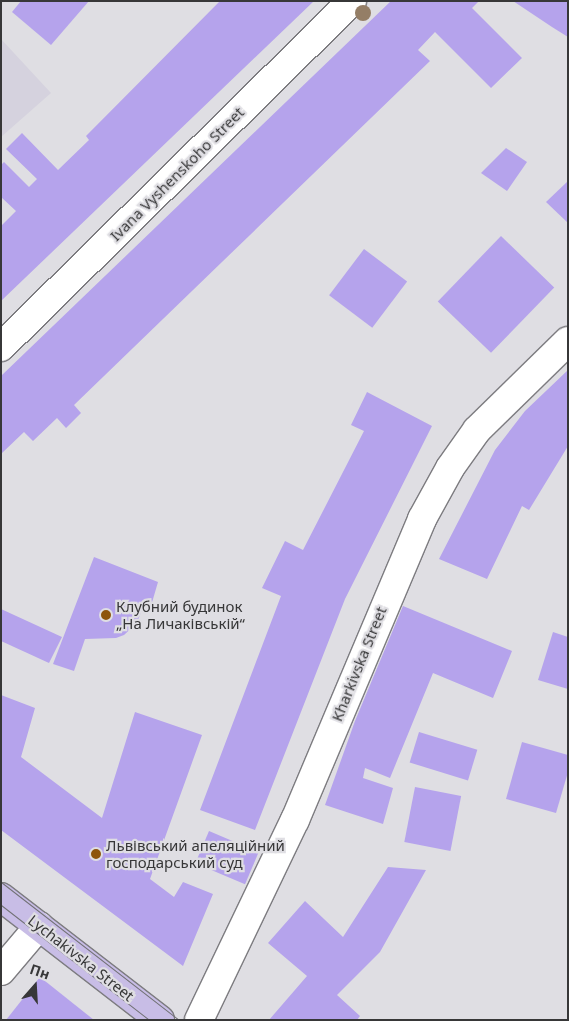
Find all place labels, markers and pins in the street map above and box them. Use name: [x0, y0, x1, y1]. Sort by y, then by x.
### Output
place label: Клубний будинок „На Личаківській“: [116, 597, 245, 632]
marker: Клубний будинок „На Личаківській“: [100, 609, 112, 621]
place label: Львівський апеляційний господарський суд: [106, 836, 285, 871]
marker: Львівський апеляційний господарський суд: [90, 848, 102, 860]

